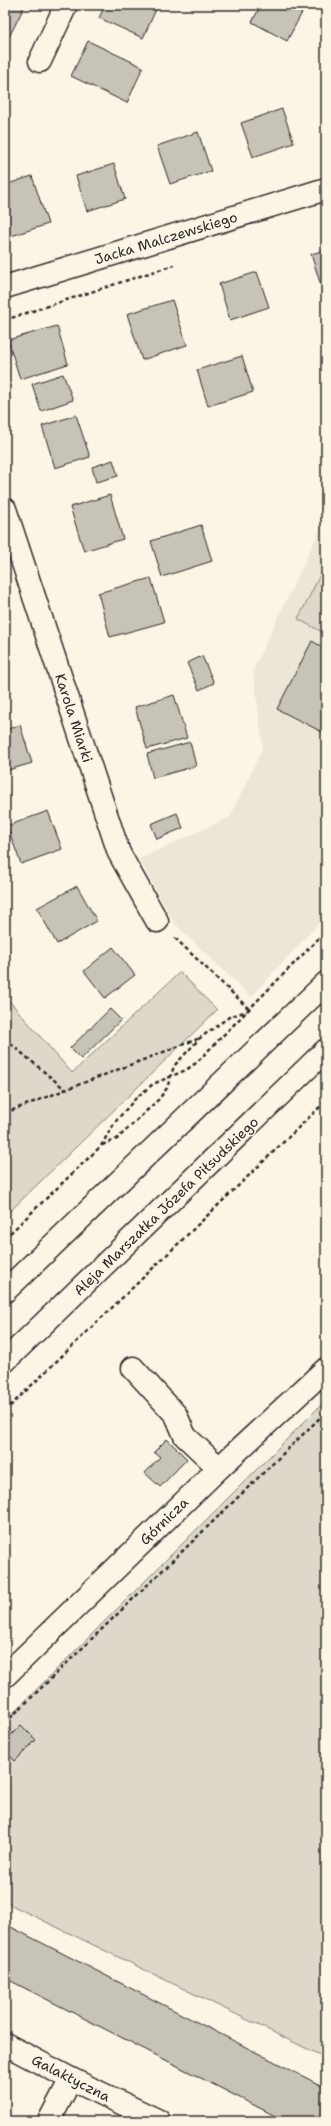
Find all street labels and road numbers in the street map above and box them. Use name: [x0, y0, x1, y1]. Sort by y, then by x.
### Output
street label: Jacka Malczewskiego: [92, 208, 240, 268]
street label: Karola Miarki: [51, 671, 97, 765]
street label: Aleja Marszałka Józefa Piłsudskiego: [70, 1113, 262, 1299]
street label: Górnicza: [136, 1493, 192, 1549]
street label: Galaktyczna: [29, 2051, 114, 2106]

